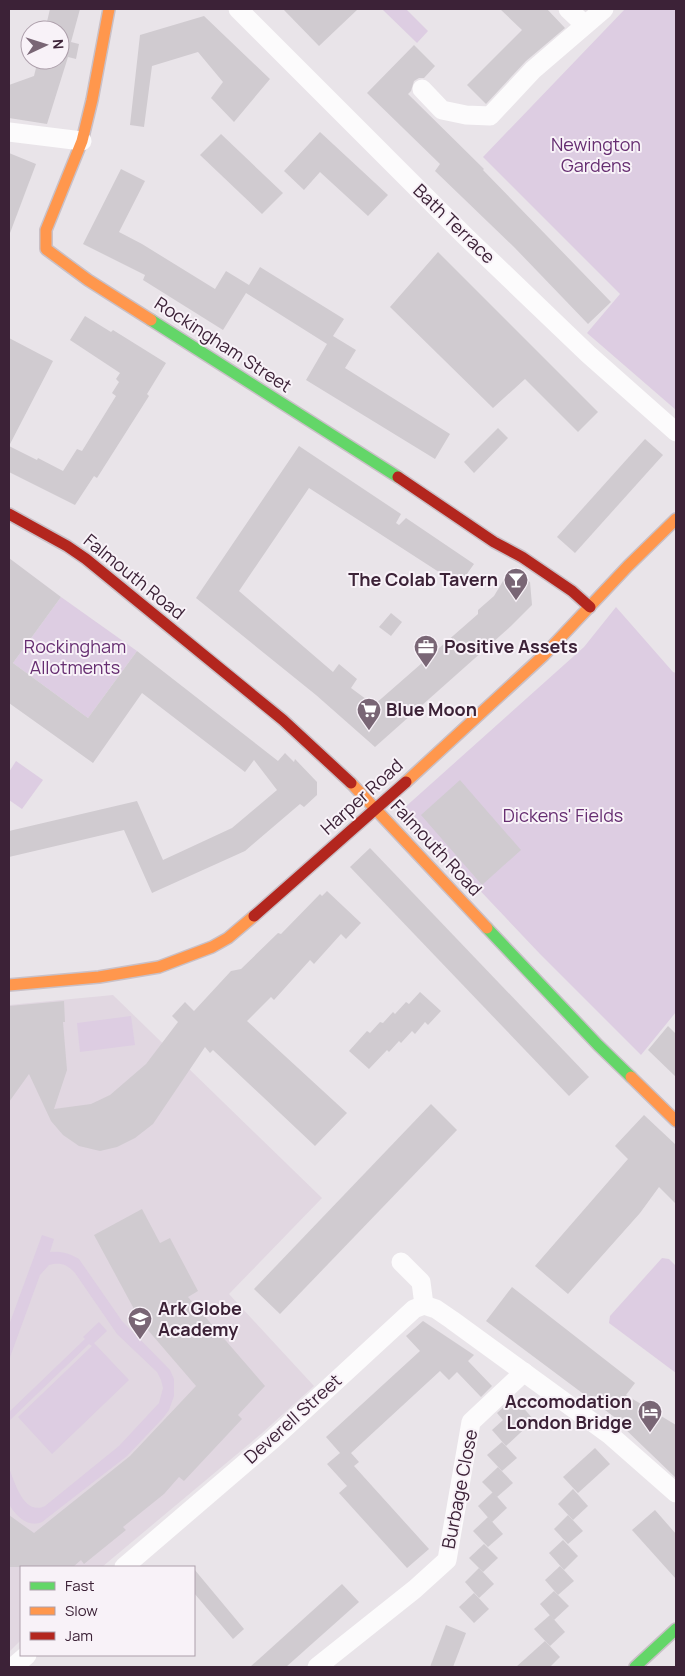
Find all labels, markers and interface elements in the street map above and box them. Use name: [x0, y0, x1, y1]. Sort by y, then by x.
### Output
north arrow: [20, 20, 70, 70]
text: N: [49, 38, 68, 50]
park label: Newington Gardens: [551, 132, 641, 177]
street label: Bath Terrace: [409, 178, 501, 268]
street label: Rockingham Street: [150, 291, 297, 397]
street label: Falmouth Road: [79, 528, 190, 624]
place label: The Colab Tavern: [348, 567, 498, 591]
bar icon: The Colab Tavern: [503, 567, 529, 601]
park label: Rockingham Allotments: [24, 634, 126, 679]
office icon: Positive Assets: [413, 634, 439, 668]
place label: Positive Assets: [444, 634, 578, 658]
supermarket icon: Blue Moon: [356, 697, 382, 731]
place label: Blue Moon: [386, 697, 477, 721]
street label: Harper Road: [315, 753, 408, 840]
street label: Falmouth Road: [386, 794, 488, 901]
park label: Dickens' Fields: [503, 803, 623, 827]
place label: Ark Globe Academy: [158, 1296, 242, 1341]
school or university icon: Ark Globe Academy: [127, 1306, 153, 1340]
street label: Deverell Street: [238, 1368, 346, 1468]
place label: Accomodation London Bridge: [505, 1389, 632, 1434]
hotel icon: Accomodation London Bridge: [637, 1399, 663, 1433]
street label: Burbage Close: [436, 1427, 482, 1551]
legend: [20, 1566, 195, 1656]
text: Fast: [65, 1575, 94, 1596]
text: Slow: [65, 1600, 98, 1621]
text: Jam: [65, 1625, 93, 1646]

